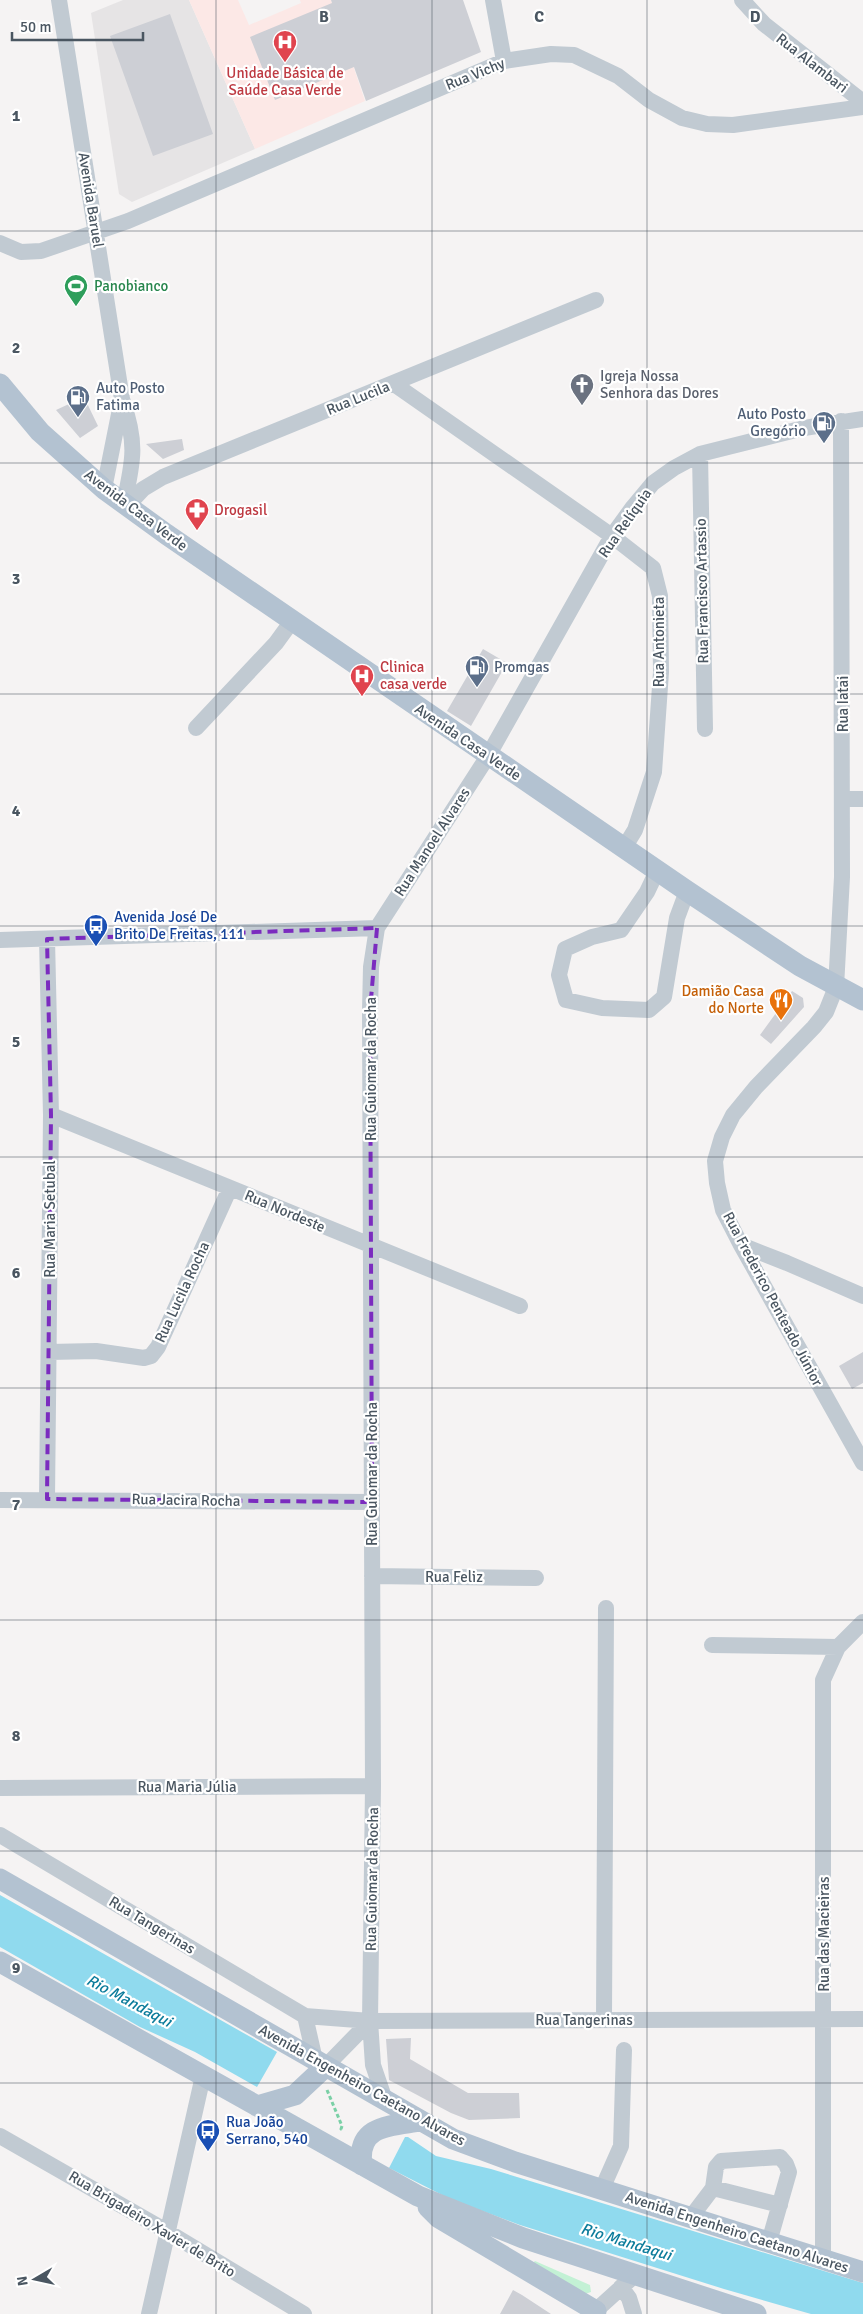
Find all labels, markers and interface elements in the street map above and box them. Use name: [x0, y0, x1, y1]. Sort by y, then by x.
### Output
text: B: [319, 7, 329, 27]
text: C: [534, 7, 544, 27]
text: D: [750, 7, 761, 27]
scale bar: [12, 10, 144, 42]
text: 50 m: [20, 18, 51, 36]
hospital icon: Unidade Básica de Saúde Casa Verde: [272, 29, 298, 63]
street label: Rua Alambari: [773, 29, 851, 97]
street label: Rua Vichy: [443, 54, 507, 94]
place label: Unidade Básica de Saúde Casa Verde: [226, 64, 344, 99]
text: 1: [12, 106, 21, 126]
street label: Avenida Baruel: [75, 151, 107, 249]
sports icon: Panobianco: [63, 273, 89, 307]
place label: Panobianco: [94, 277, 169, 295]
text: 2: [12, 338, 20, 358]
place label: Igreja Nossa Senhora das Dores: [600, 367, 719, 402]
church icon: Igreja Nossa Senhora das Dores: [569, 372, 595, 406]
street label: Rua Lucila: [324, 377, 392, 419]
place label: Auto Posto Fatima: [96, 379, 165, 414]
fuel station icon: Auto Posto Fatima: [65, 384, 91, 418]
place label: Auto Posto Gregório: [737, 405, 806, 440]
fuel station icon: Auto Posto Gregório: [811, 410, 837, 444]
street label: Avenida Casa Verde: [81, 465, 191, 555]
street label: Rua Relíquia: [595, 485, 655, 561]
pharmacy icon: Drogasil: [184, 497, 210, 531]
place label: Drogasil: [214, 501, 267, 519]
street label: Rua Francisco Artassio: [692, 518, 712, 664]
text: 3: [12, 569, 20, 589]
street label: Rua Antonieta: [650, 597, 668, 687]
fuel station icon: Promgas: [464, 654, 490, 688]
place label: Clinica casa verde: [380, 658, 447, 693]
place label: Promgas: [494, 658, 550, 676]
hospital icon: Clinica casa verde: [349, 663, 375, 697]
street label: Rua Iatai: [834, 676, 852, 732]
street label: Avenida Casa Verde: [411, 700, 525, 784]
street label: Rua Manoel Alvares: [390, 784, 474, 900]
text: 4: [12, 801, 21, 821]
place label: Avenida José De Brito De Freitas, 111: [114, 908, 245, 943]
bus stop icon: Avenida José De Brito De Freitas, 111: [83, 913, 109, 947]
place label: Damião Casa do Norte: [681, 982, 764, 1017]
restaurant icon: Damião Casa do Norte: [768, 987, 794, 1021]
street label: Rua Guiomar da Rocha: [362, 997, 380, 1141]
text: 5: [12, 1032, 20, 1052]
street label: Rua Maria Setubal: [41, 1160, 59, 1278]
street label: Rua Nordeste: [242, 1186, 328, 1236]
street label: Rua Frederico Penteado Júnior: [719, 1209, 827, 1390]
street label: Rua Lucila Rocha: [151, 1239, 213, 1345]
text: 6: [12, 1263, 21, 1283]
street label: Rua Guiomar da Rocha: [363, 1402, 381, 1546]
street label: Rua Jacira Rocha: [131, 1490, 241, 1510]
text: 7: [12, 1495, 21, 1515]
street label: Rua Feliz: [425, 1568, 483, 1586]
text: 8: [12, 1726, 21, 1746]
street label: Rua Maria Júlia: [137, 1778, 237, 1796]
street label: Rua Guiomar da Rocha: [362, 1807, 382, 1951]
street label: Rua das Macieiras: [815, 1876, 833, 1992]
street label: Rua Tangerinas: [106, 1892, 199, 1958]
text: 9: [12, 1958, 21, 1978]
water label: Rio Mandaqui: [83, 1970, 176, 2033]
street label: Rua Tangerinas: [535, 2011, 633, 2029]
street label: Avenida Engenheiro Caetano Alvares: [255, 2020, 469, 2150]
place label: Rua João Serrano, 540: [226, 2113, 308, 2148]
bus stop icon: Rua João Serrano, 540: [195, 2118, 221, 2152]
street label: Rua Brigadeiro Xavier de Brito: [65, 2167, 239, 2281]
street label: Avenida Engenheiro Caetano Alvares: [623, 2187, 851, 2277]
water label: Rio Mandaqui: [578, 2219, 675, 2266]
north arrow: [10, 2254, 60, 2304]
text: N: [13, 2275, 32, 2287]

